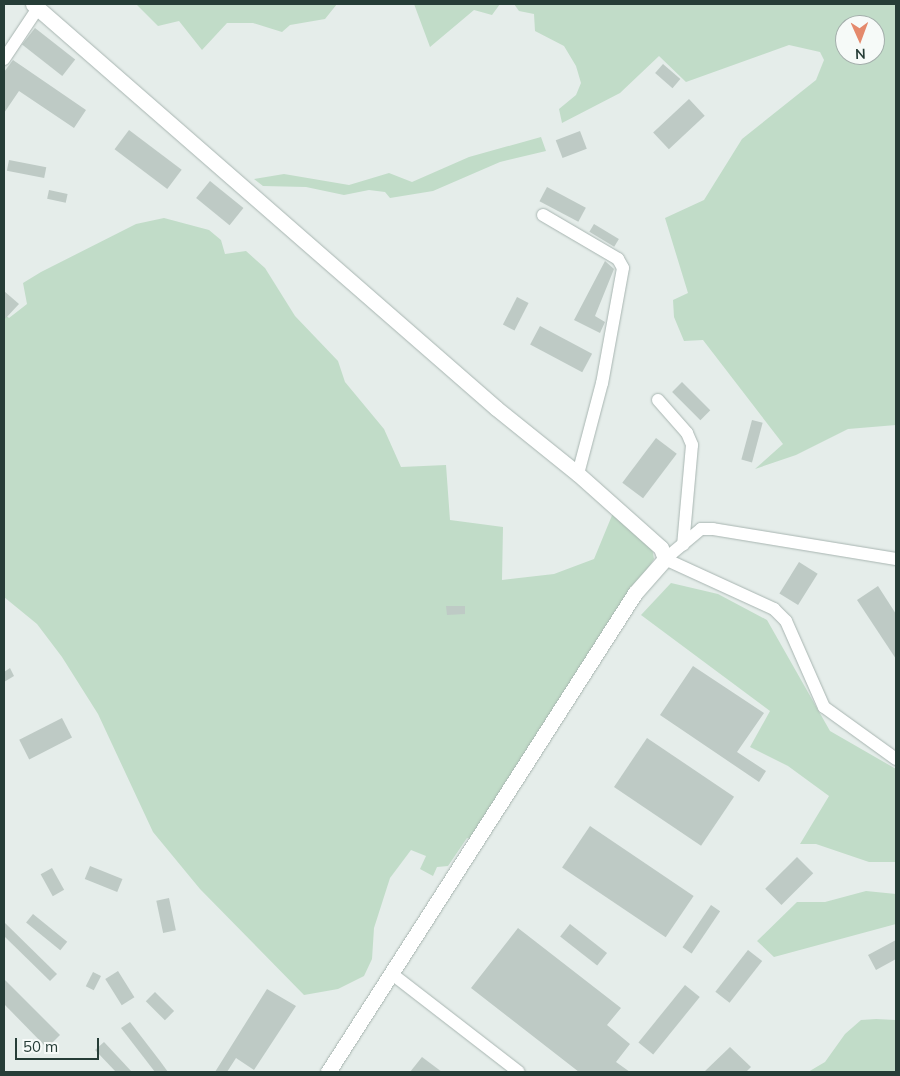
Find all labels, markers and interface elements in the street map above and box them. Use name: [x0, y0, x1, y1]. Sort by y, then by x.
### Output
north arrow: [835, 15, 885, 65]
text: N: [855, 45, 866, 63]
scale bar: [18, 1028, 101, 1060]
text: 50 m: [23, 1037, 58, 1056]

